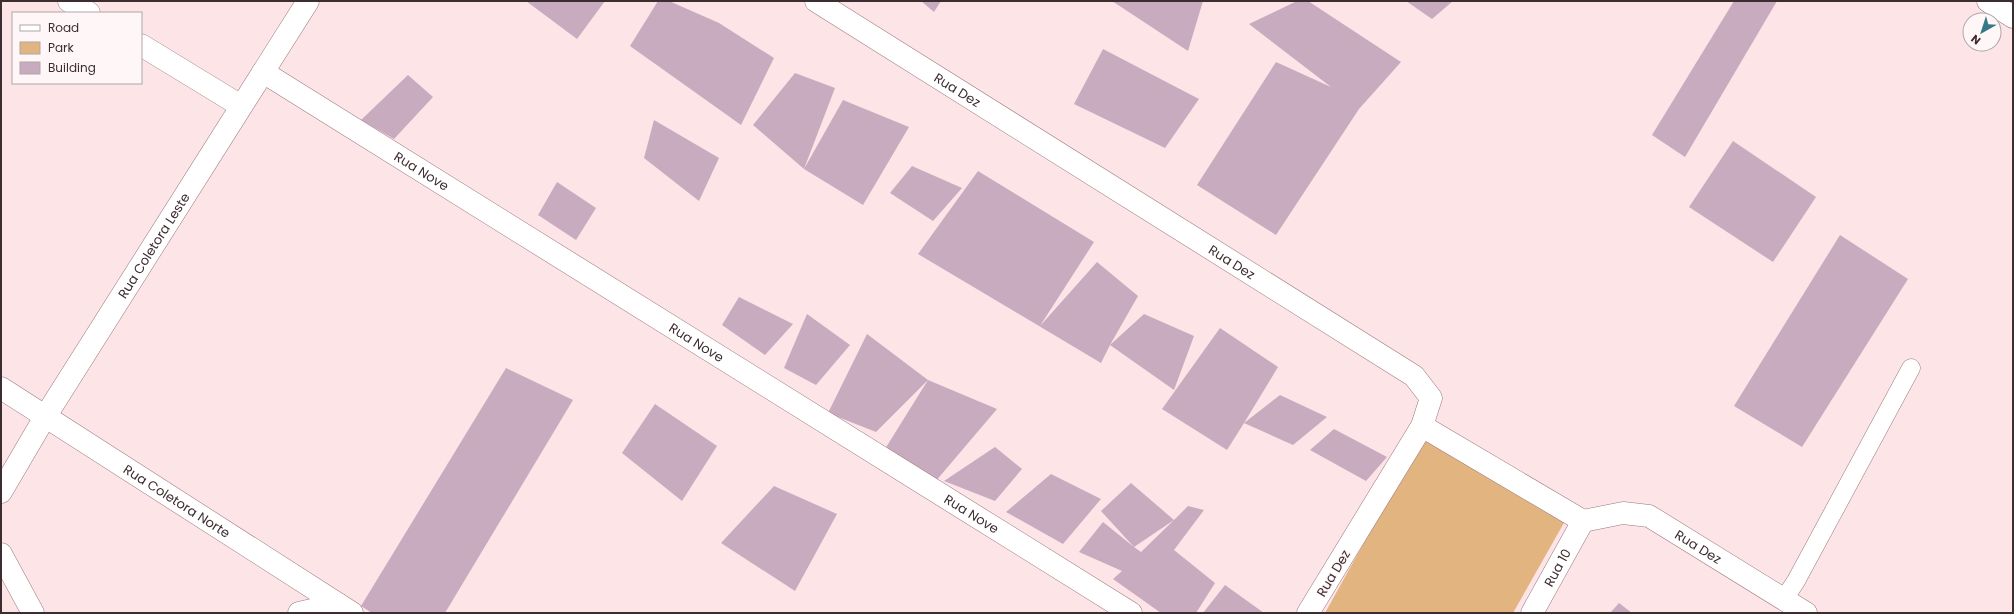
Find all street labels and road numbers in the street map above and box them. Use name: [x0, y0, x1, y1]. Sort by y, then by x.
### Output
street label: Rua Dez: [930, 68, 984, 112]
street label: Rua Nove: [390, 147, 452, 196]
street label: Rua Coletora Leste: [113, 189, 194, 302]
street label: Rua Dez: [1205, 240, 1259, 284]
street label: Rua Nove: [665, 318, 727, 367]
street label: Rua Coletora Norte: [120, 460, 234, 543]
street label: Rua Nove: [940, 490, 1002, 538]
street label: Rua Dez: [1671, 525, 1725, 569]
street label: Rua 10: [1539, 545, 1576, 590]
street label: Rua Dez: [1312, 546, 1355, 600]

